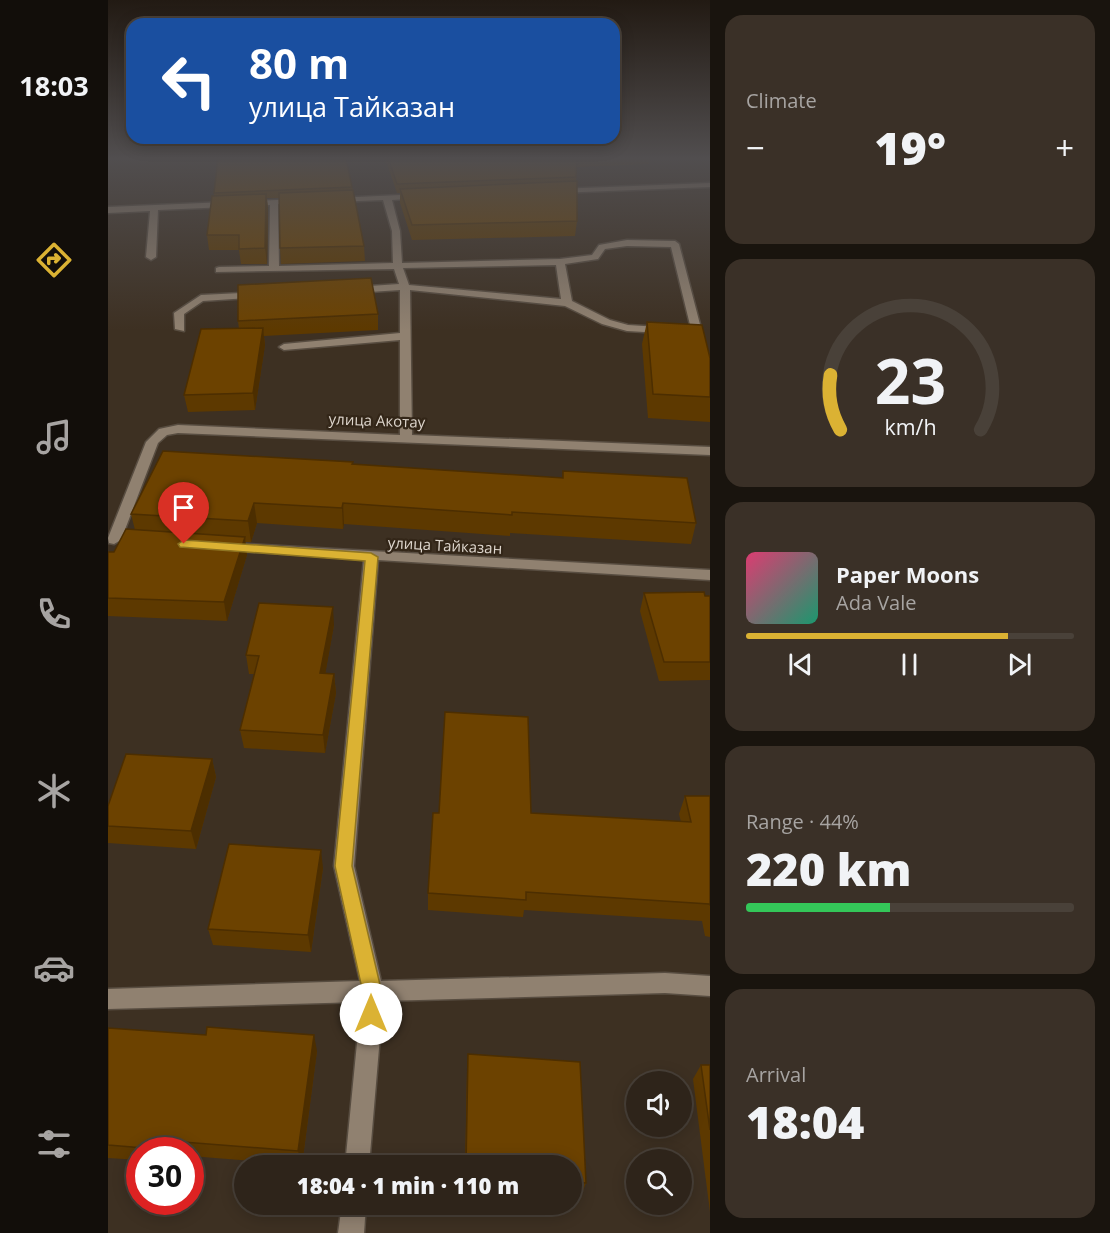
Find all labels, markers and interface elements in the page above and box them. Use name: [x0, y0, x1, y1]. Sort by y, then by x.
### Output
text: 80 m: [249, 34, 349, 91]
icon: left: [150, 42, 228, 120]
text: 18:03: [19, 67, 89, 104]
text: Climate: [746, 87, 817, 114]
text: улица Тайказан: [249, 88, 455, 125]
text: 19°: [874, 117, 946, 178]
text: −: [746, 125, 765, 170]
text: +: [1055, 125, 1074, 170]
icon: directions: [33, 239, 75, 281]
text: 23: [874, 337, 946, 422]
street label: улица Акотау: [328, 408, 426, 432]
text: km/h: [884, 412, 936, 441]
icon: music: [33, 416, 75, 458]
pin: [158, 482, 209, 544]
icon: arrive: [167, 491, 200, 524]
street label: улица Тайказан: [387, 532, 503, 558]
text: Paper Moons: [836, 559, 979, 589]
text: Ada Vale: [836, 589, 917, 616]
icon: phone: [33, 593, 75, 635]
icon: previous: [784, 648, 817, 681]
icon: pause: [893, 648, 926, 681]
icon: next: [1003, 648, 1036, 681]
icon: climate: [33, 770, 75, 812]
text: Range · 44%: [746, 808, 859, 835]
text: 220 km: [746, 838, 911, 899]
icon: car: [33, 947, 75, 989]
position arrow: [339, 982, 403, 1046]
text: Arrival: [746, 1061, 806, 1088]
map controls: [626, 1071, 692, 1215]
button: sound: [626, 1071, 692, 1137]
text: 18:04: [746, 1091, 864, 1152]
icon: filters: [33, 1123, 75, 1165]
speed limit sign: 30: [126, 1137, 204, 1215]
button: search: [626, 1149, 692, 1215]
text: 18:04 · 1 min · 110 m: [297, 1170, 519, 1200]

